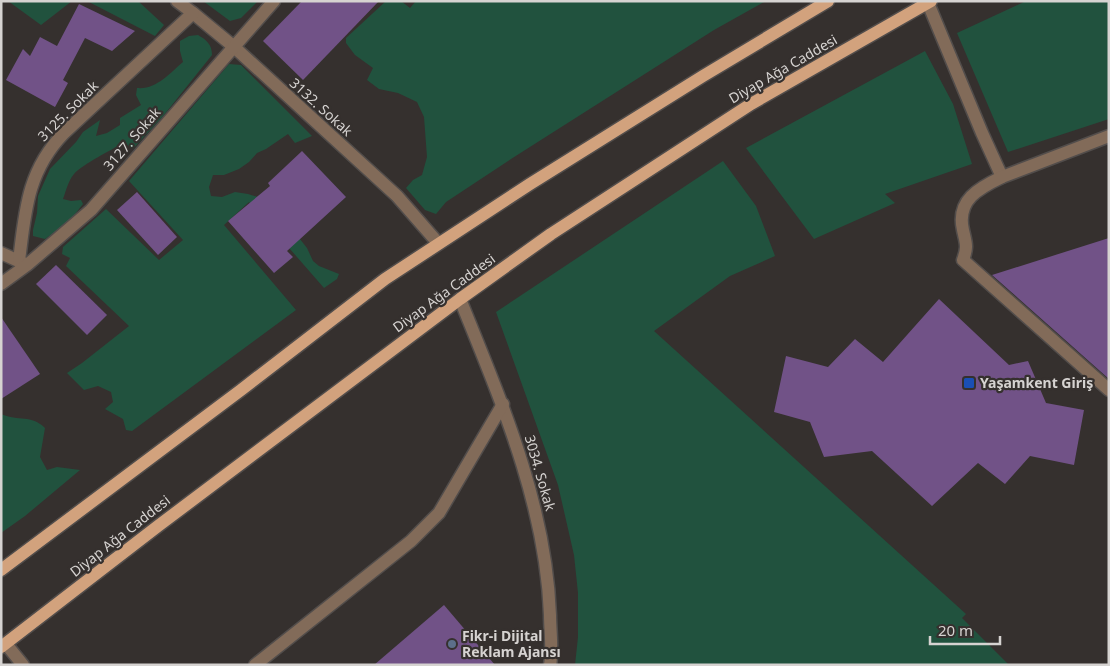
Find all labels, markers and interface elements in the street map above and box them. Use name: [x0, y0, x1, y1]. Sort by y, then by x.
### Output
street label: Diyap Ağa Caddesi: [725, 30, 840, 107]
street label: 3132. Sokak: [286, 73, 357, 140]
street label: 3125. Sokak: [33, 76, 102, 145]
street label: 3127. Sokak: [99, 102, 165, 174]
street label: Diyap Ağa Caddesi: [389, 249, 499, 336]
place label: Yaşamkent Giriş: [980, 373, 1093, 392]
marker: Yaşamkent Giriş: [962, 376, 976, 390]
street label: 3034. Sokak: [521, 433, 561, 514]
street label: Diyap Ağa Caddesi: [66, 490, 174, 581]
scale bar: [930, 614, 1000, 646]
text: 20 m: [938, 620, 973, 640]
place label: Fikr-i Dijital Reklam Ajansı: [462, 626, 561, 661]
marker: Fikr-i Dijital Reklam Ajansı: [446, 638, 458, 650]

